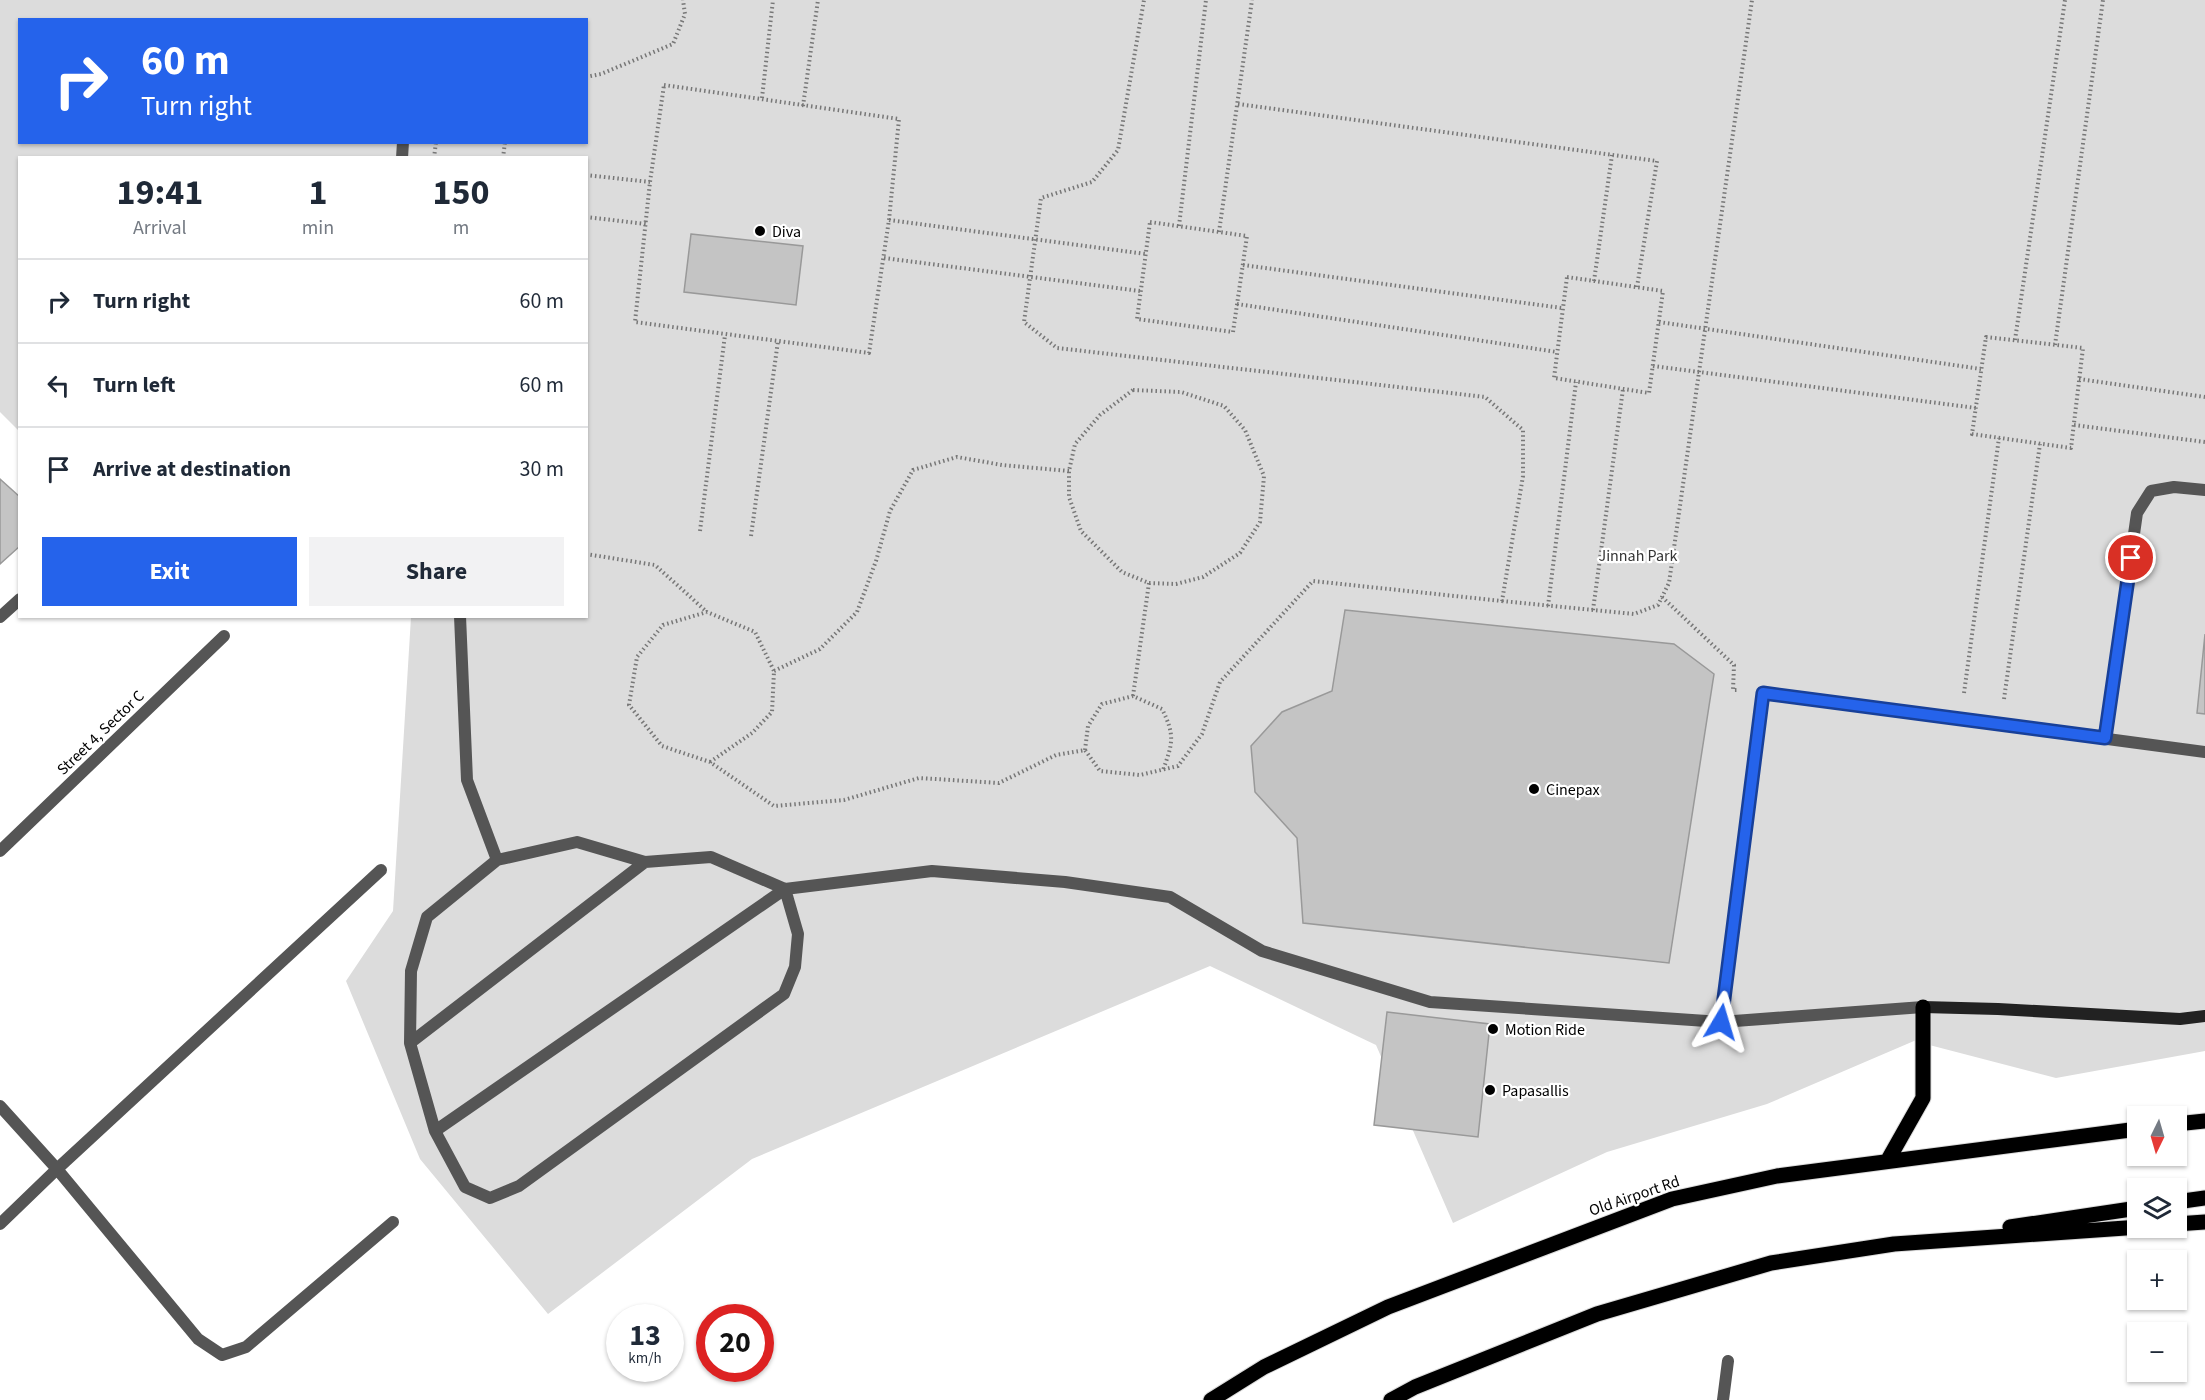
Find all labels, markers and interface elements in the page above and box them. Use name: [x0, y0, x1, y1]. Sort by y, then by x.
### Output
text: 60 m: [141, 31, 230, 91]
icon: right: [42, 42, 120, 120]
text: Turn right: [141, 87, 252, 126]
text: 19:41: [116, 167, 203, 218]
text: 1: [308, 167, 327, 218]
text: 150: [433, 167, 490, 218]
text: Arrival: [133, 214, 187, 242]
text: min: [302, 214, 334, 242]
text: m: [453, 214, 469, 242]
place label: Diva: [772, 221, 801, 243]
marker: Diva: [753, 224, 767, 238]
icon: right: [42, 285, 75, 318]
text: Turn right: [93, 285, 190, 317]
text: 60 m: [519, 285, 564, 317]
icon: left: [42, 369, 75, 402]
text: Turn left: [93, 369, 175, 401]
text: 60 m: [519, 369, 564, 401]
icon: arrive: [42, 453, 75, 486]
text: Arrive at destination: [93, 453, 291, 485]
text: 30 m: [519, 453, 564, 485]
pin: [2105, 532, 2156, 583]
button: Exit: [42, 537, 297, 606]
button: Share: [309, 537, 564, 606]
icon: arrive: [2114, 541, 2147, 574]
park label: Jinnah Park: [1599, 545, 1678, 567]
street label: Street 4, Sector C: [52, 685, 149, 780]
place label: Cinepax: [1546, 779, 1600, 801]
marker: Cinepax: [1527, 782, 1541, 796]
position arrow: [1689, 990, 1753, 1054]
place label: Motion Ride: [1505, 1019, 1585, 1041]
marker: Motion Ride: [1486, 1022, 1500, 1036]
place label: Papasallis: [1502, 1080, 1569, 1102]
marker: Papasallis: [1483, 1083, 1497, 1097]
north arrow: [2127, 1106, 2187, 1166]
map controls: [2127, 1106, 2187, 1382]
street label: Old Airport Rd: [1586, 1170, 1683, 1222]
button: layers: [2127, 1178, 2187, 1238]
button: +: [2127, 1250, 2187, 1310]
speed limit sign: 20: [696, 1304, 774, 1382]
text: 13: [629, 1314, 661, 1357]
button: −: [2127, 1322, 2187, 1382]
text: km/h: [628, 1348, 662, 1369]

